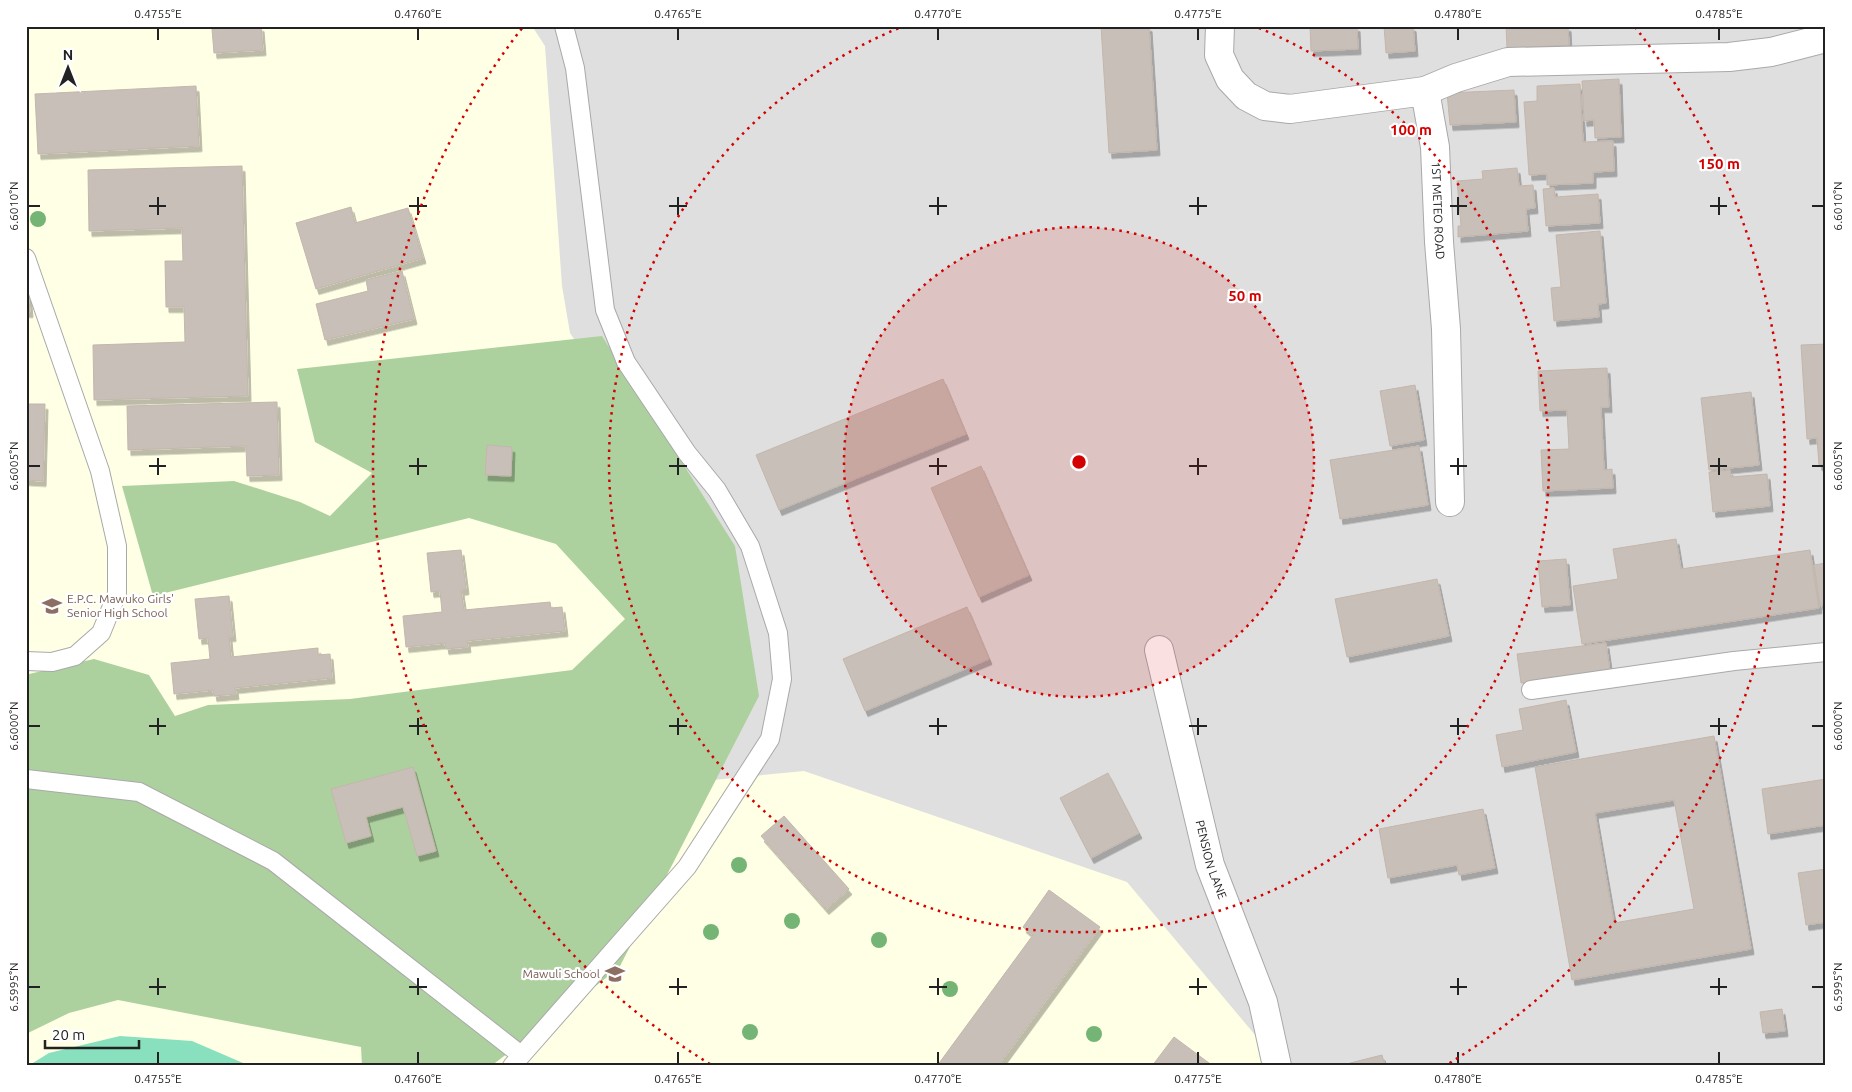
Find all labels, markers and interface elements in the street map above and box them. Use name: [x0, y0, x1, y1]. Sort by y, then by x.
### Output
text: 0.4755°E: [134, 7, 182, 20]
text: 0.4760°E: [394, 7, 442, 20]
text: 0.4765°E: [654, 7, 702, 20]
text: 0.4770°E: [914, 7, 962, 20]
text: 0.4775°E: [1174, 7, 1222, 20]
text: 0.4780°E: [1434, 7, 1482, 20]
text: 0.4785°E: [1695, 7, 1743, 20]
north arrow: [42, 42, 92, 92]
text: N: [63, 47, 73, 63]
text: 100 m: [1390, 121, 1432, 138]
text: 150 m: [1698, 155, 1740, 172]
street label: 1ST METEO ROAD: [1430, 161, 1447, 260]
text: 6.6010°N: [7, 181, 20, 231]
text: 6.6010°N: [1831, 181, 1844, 231]
text: 50 m: [1228, 287, 1262, 304]
text: 6.6005°N: [7, 441, 20, 491]
text: 6.6005°N: [1831, 441, 1844, 491]
centre of rings: [1070, 453, 1088, 471]
place label: E.P.C. Mawuko Girls' Senior High School: [67, 592, 174, 619]
school or university icon: E.P.C. Mawuko Girls' Senior High School: [41, 595, 63, 617]
text: 6.6000°N: [7, 701, 20, 751]
text: 6.6000°N: [1831, 701, 1844, 751]
street label: PENSION LANE: [1194, 819, 1230, 901]
text: 6.5995°N: [7, 962, 20, 1012]
text: 6.5995°N: [1831, 962, 1844, 1012]
school or university icon: Mawuli School: [604, 963, 626, 985]
place label: Mawuli School: [523, 967, 600, 980]
scale bar: [45, 1017, 139, 1049]
text: 20 m: [52, 1026, 85, 1043]
text: 0.4755°E: [134, 1072, 182, 1085]
text: 0.4760°E: [394, 1072, 442, 1085]
text: 0.4765°E: [654, 1072, 702, 1085]
text: 0.4770°E: [914, 1072, 962, 1085]
text: 0.4775°E: [1174, 1072, 1222, 1085]
text: 0.4780°E: [1434, 1072, 1482, 1085]
text: 0.4785°E: [1695, 1072, 1743, 1085]

